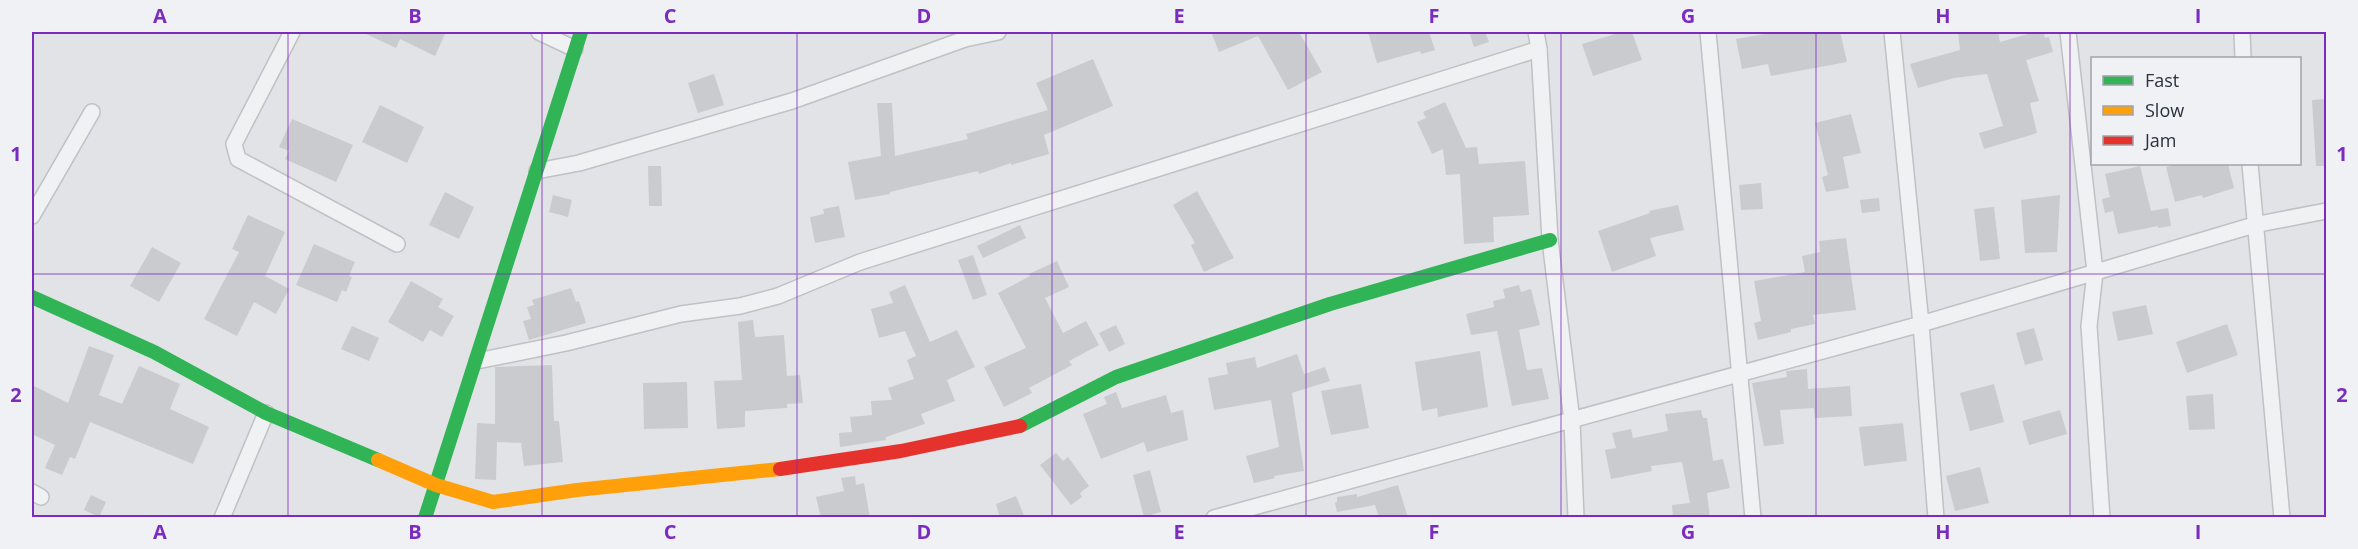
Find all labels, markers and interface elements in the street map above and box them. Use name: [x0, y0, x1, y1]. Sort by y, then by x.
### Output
text: A: [153, 2, 167, 29]
text: B: [408, 2, 422, 29]
text: C: [664, 2, 677, 29]
text: D: [917, 2, 931, 29]
text: E: [1173, 2, 1185, 29]
text: F: [1429, 2, 1439, 29]
text: G: [1681, 2, 1695, 29]
text: H: [1935, 2, 1951, 29]
text: I: [2195, 2, 2201, 29]
legend: [2091, 57, 2301, 165]
text: Fast: [2145, 68, 2179, 92]
text: Slow: [2145, 98, 2184, 122]
text: Jam: [2143, 128, 2177, 152]
text: 1: [10, 140, 22, 167]
text: 1: [2336, 140, 2348, 167]
text: 2: [10, 381, 22, 408]
text: 2: [2336, 381, 2348, 408]
text: A: [153, 518, 167, 545]
text: B: [408, 518, 422, 545]
text: C: [664, 518, 677, 545]
text: D: [917, 518, 931, 545]
text: E: [1173, 518, 1185, 545]
text: F: [1429, 518, 1439, 545]
text: G: [1681, 518, 1695, 545]
text: H: [1935, 518, 1951, 545]
text: I: [2195, 518, 2201, 545]

